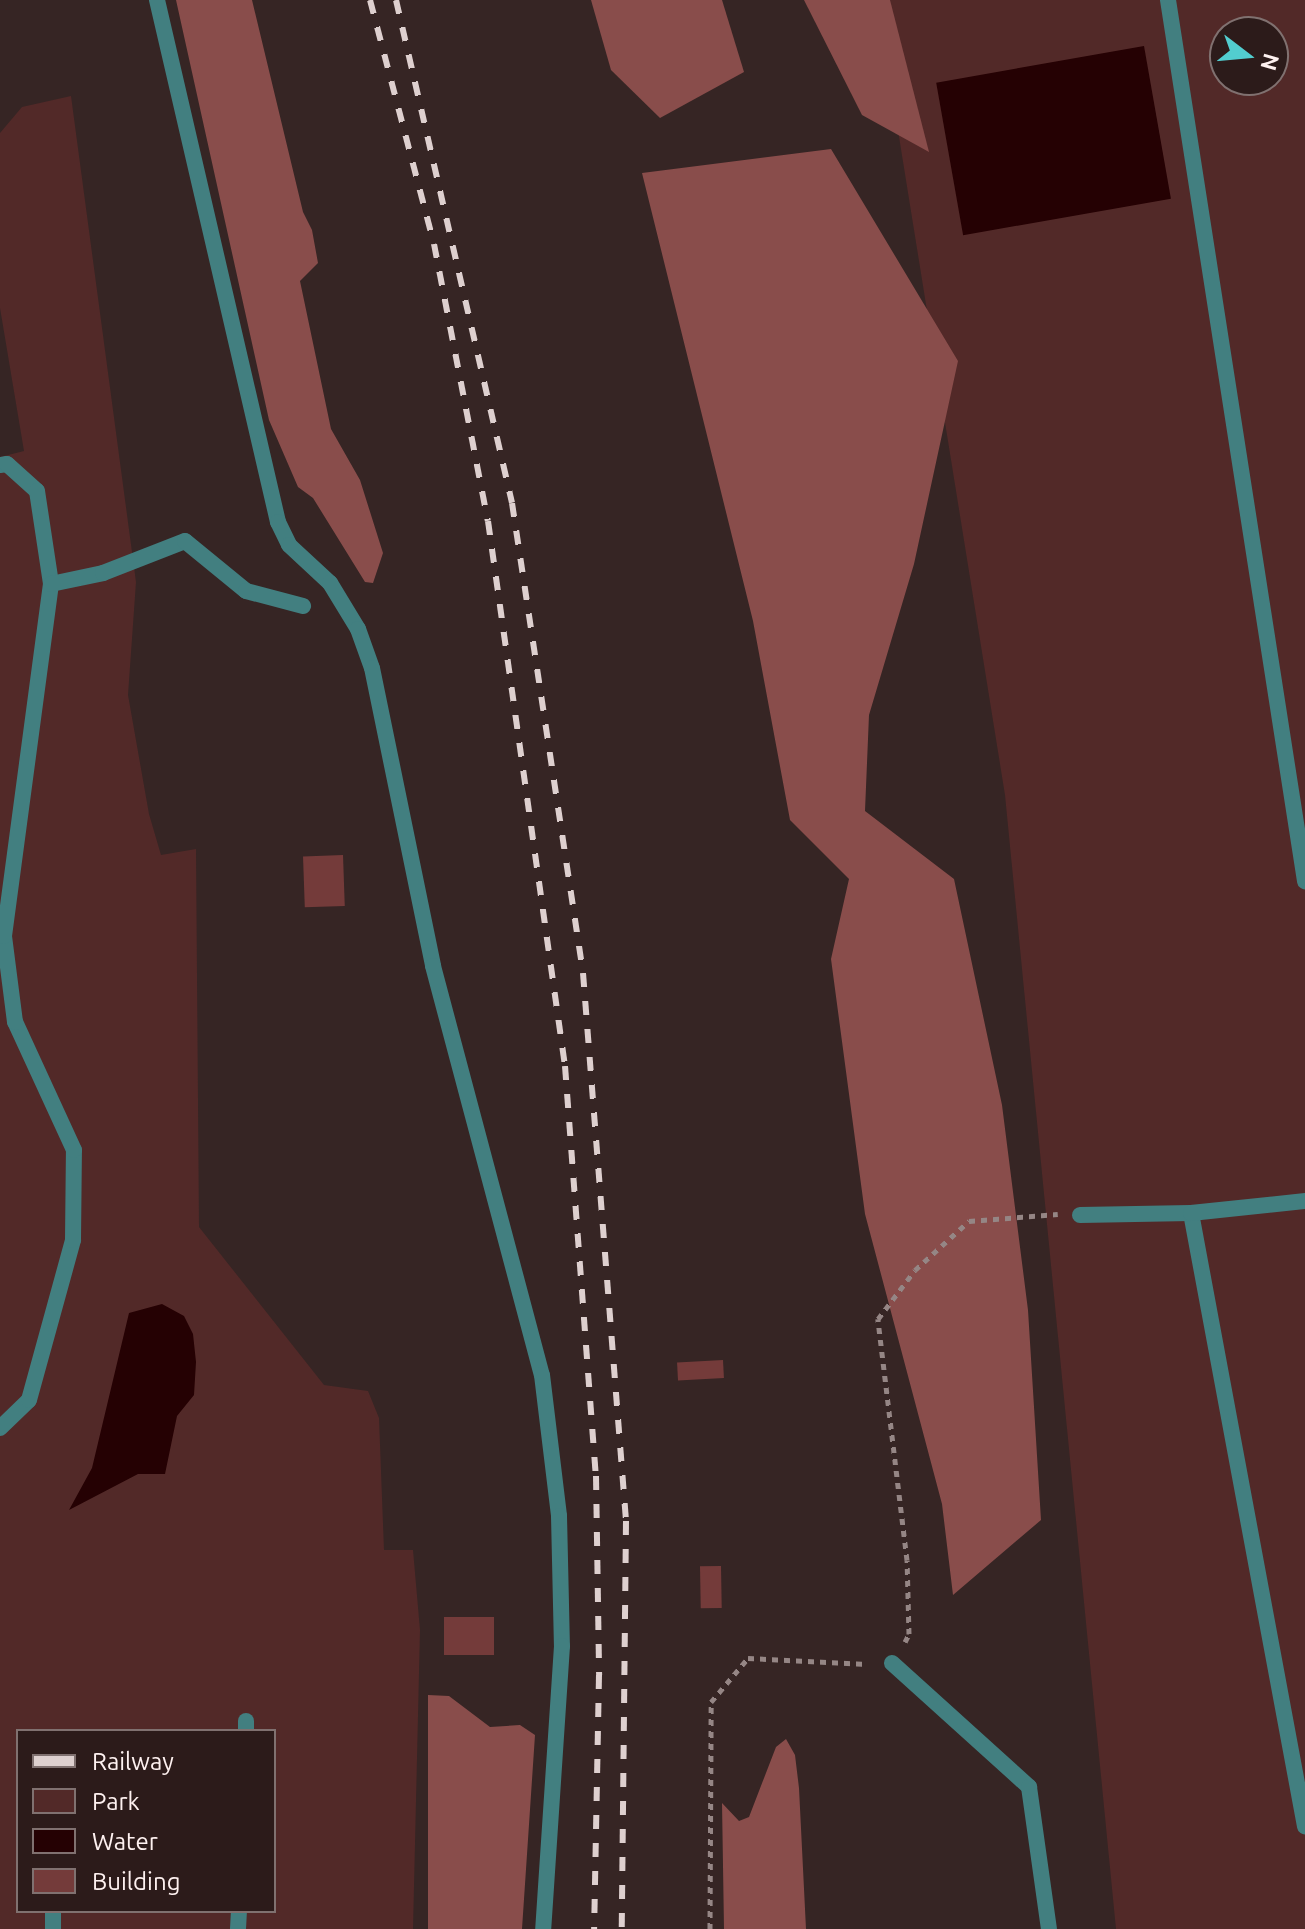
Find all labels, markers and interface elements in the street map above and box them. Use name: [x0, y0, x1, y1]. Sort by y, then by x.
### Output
north arrow: [1209, 16, 1289, 96]
text: N: [1256, 51, 1285, 74]
legend: [16, 1729, 276, 1913]
text: Railway: [92, 1748, 174, 1775]
text: Park: [92, 1788, 140, 1815]
text: Water: [92, 1828, 158, 1855]
text: Building: [92, 1868, 180, 1895]

